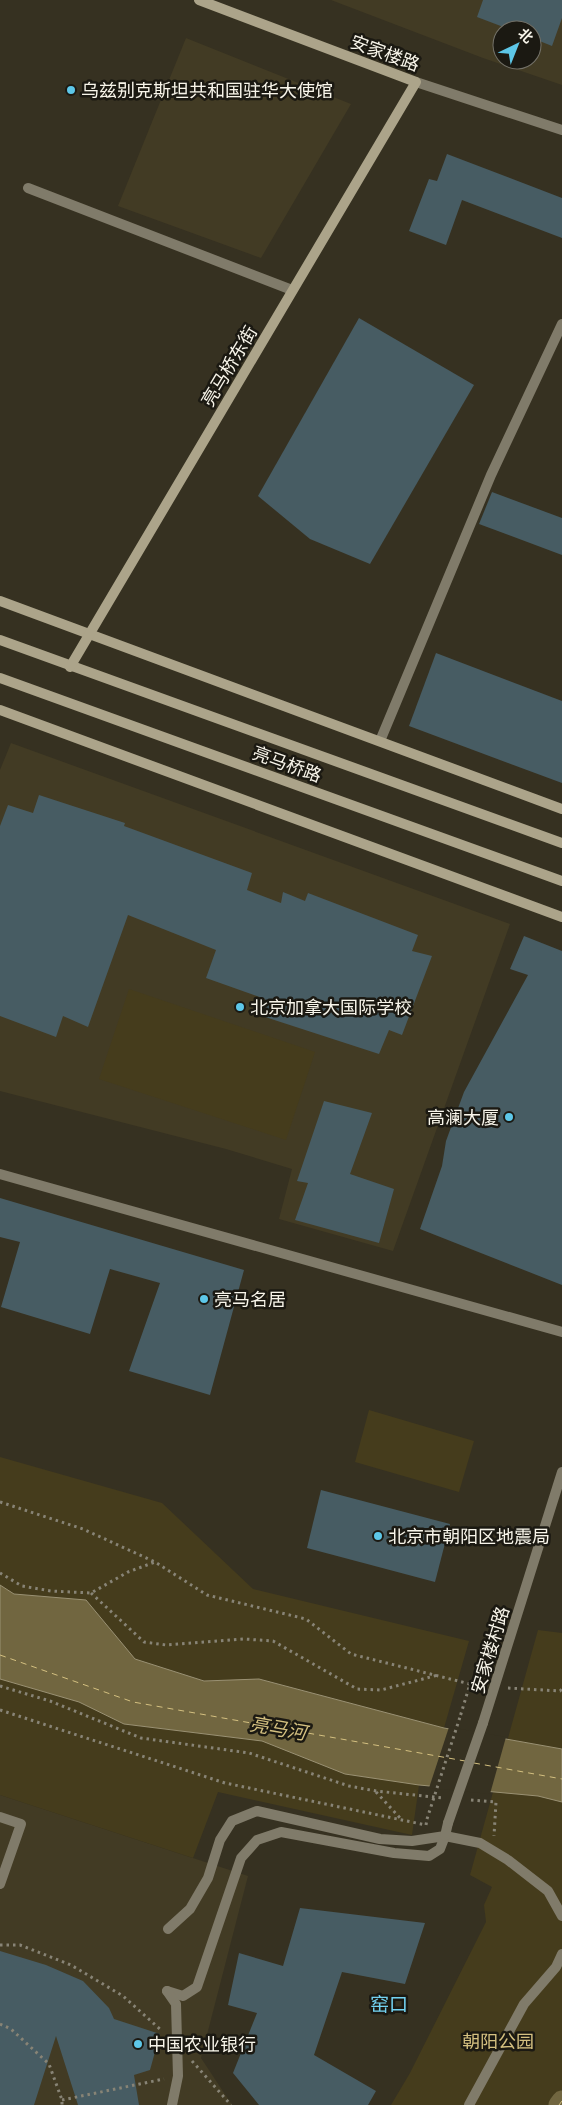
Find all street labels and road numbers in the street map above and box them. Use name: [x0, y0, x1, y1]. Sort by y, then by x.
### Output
street label: 安家楼路: [347, 30, 423, 76]
street label: 亮马桥东街: [196, 322, 262, 410]
street label: 亮马桥路: [249, 741, 325, 787]
street label: 安家楼村路: [466, 1604, 514, 1696]

